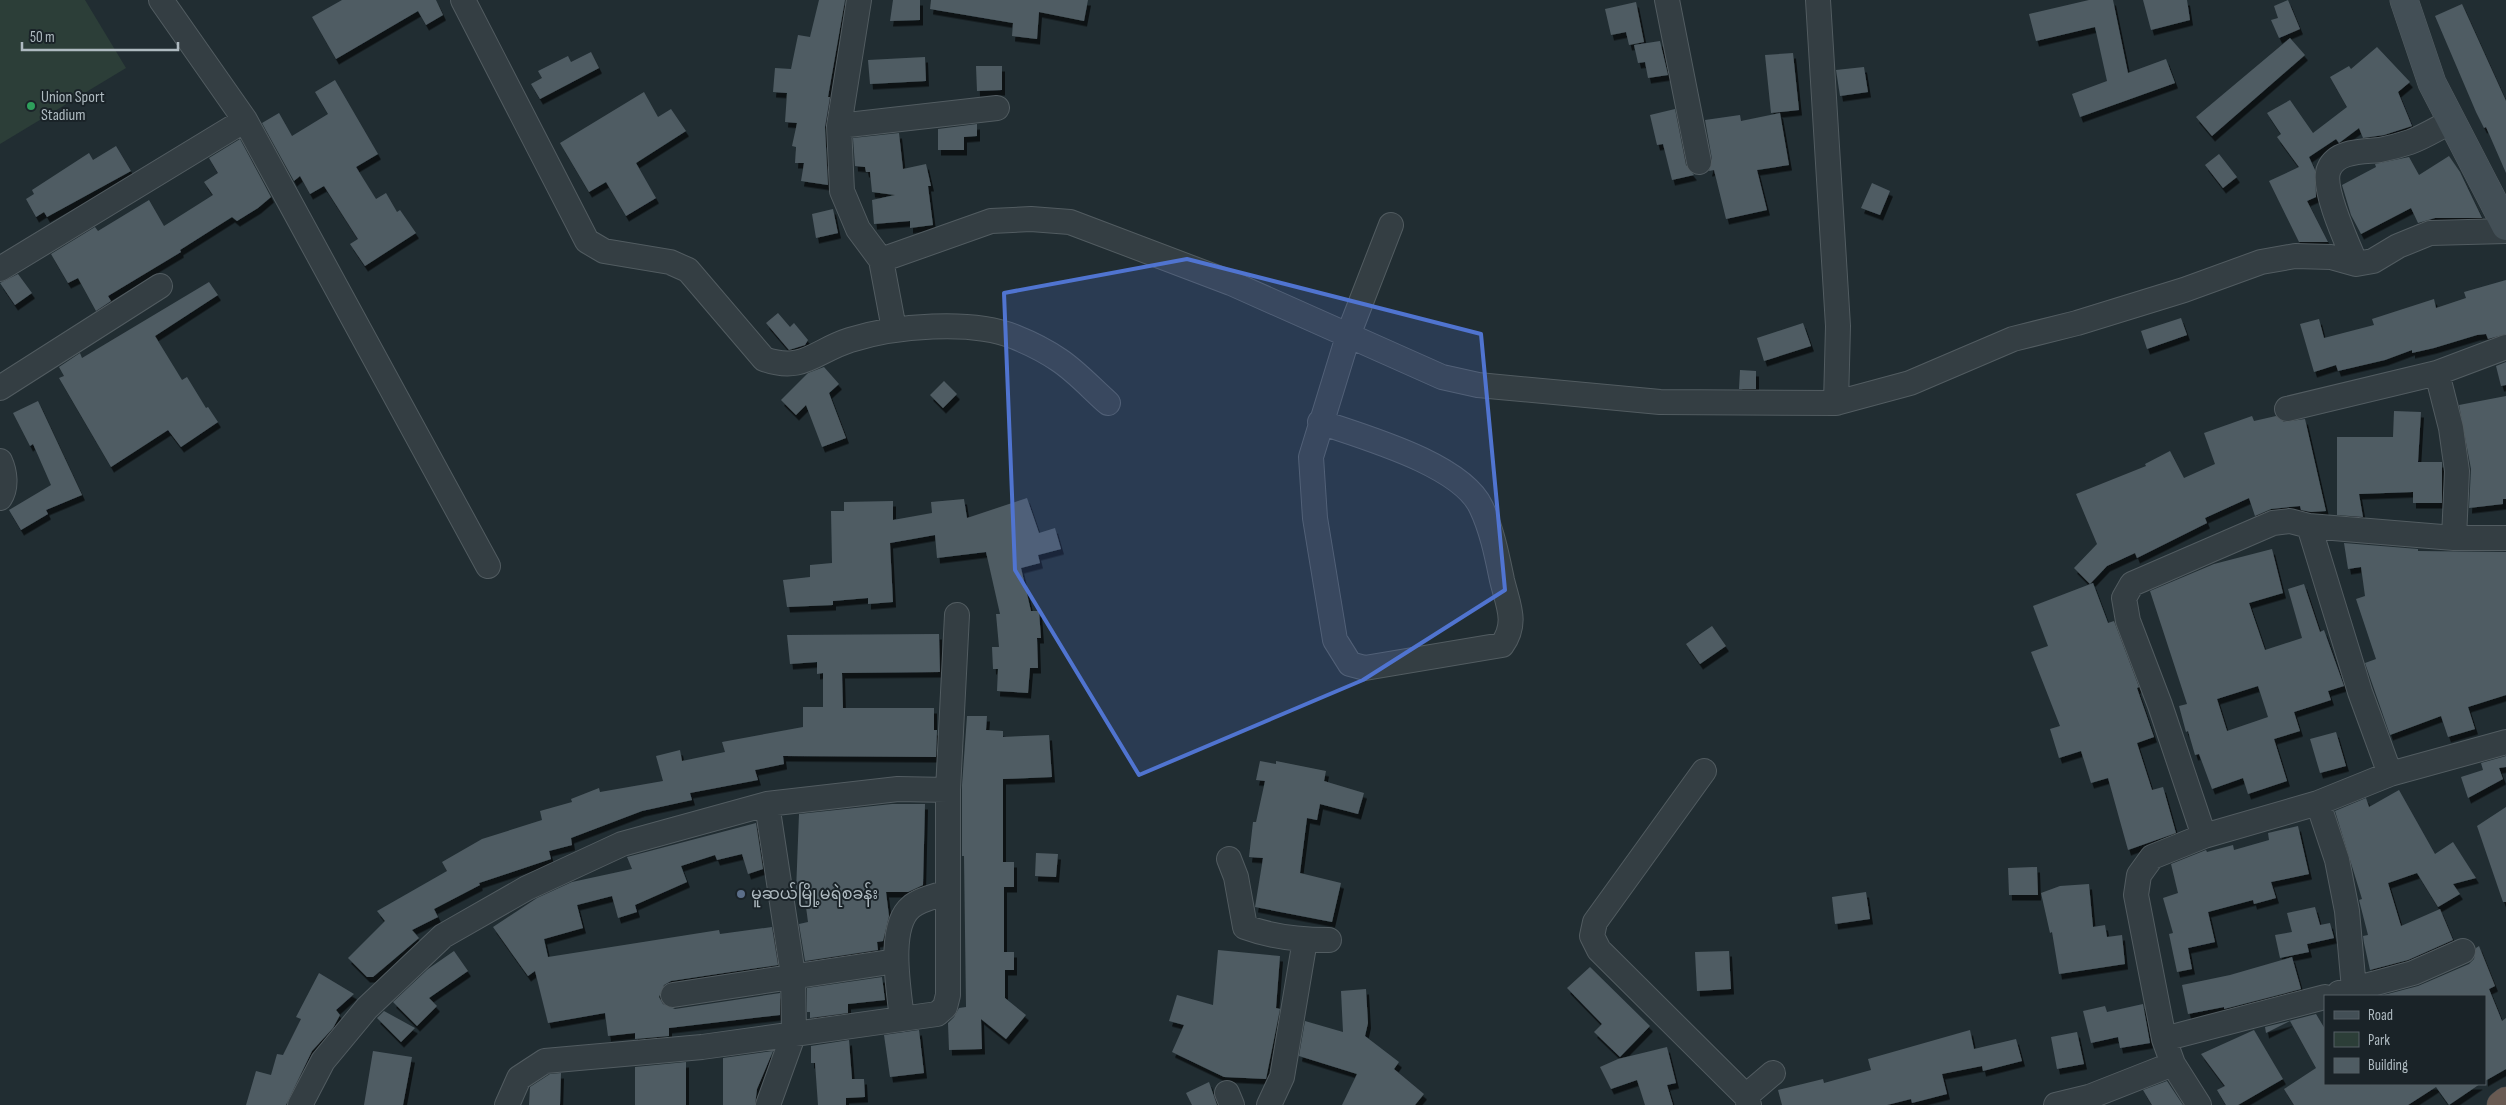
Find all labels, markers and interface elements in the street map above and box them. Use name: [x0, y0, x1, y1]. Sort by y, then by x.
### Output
scale bar: [22, 20, 179, 52]
text: 50 m: [30, 28, 55, 47]
place label: Union Sport Stadium: [41, 88, 105, 125]
marker: Union Sport Stadium: [25, 100, 37, 112]
place label: မူဆယ်မြို့မရဲစခန်း: [751, 882, 878, 908]
marker: မူဆယ်မြို့မရဲစခန်း: [735, 888, 747, 900]
legend: [2324, 995, 2486, 1085]
text: Road: [2368, 1006, 2393, 1025]
text: Park: [2368, 1031, 2390, 1050]
text: Building: [2368, 1056, 2408, 1075]

